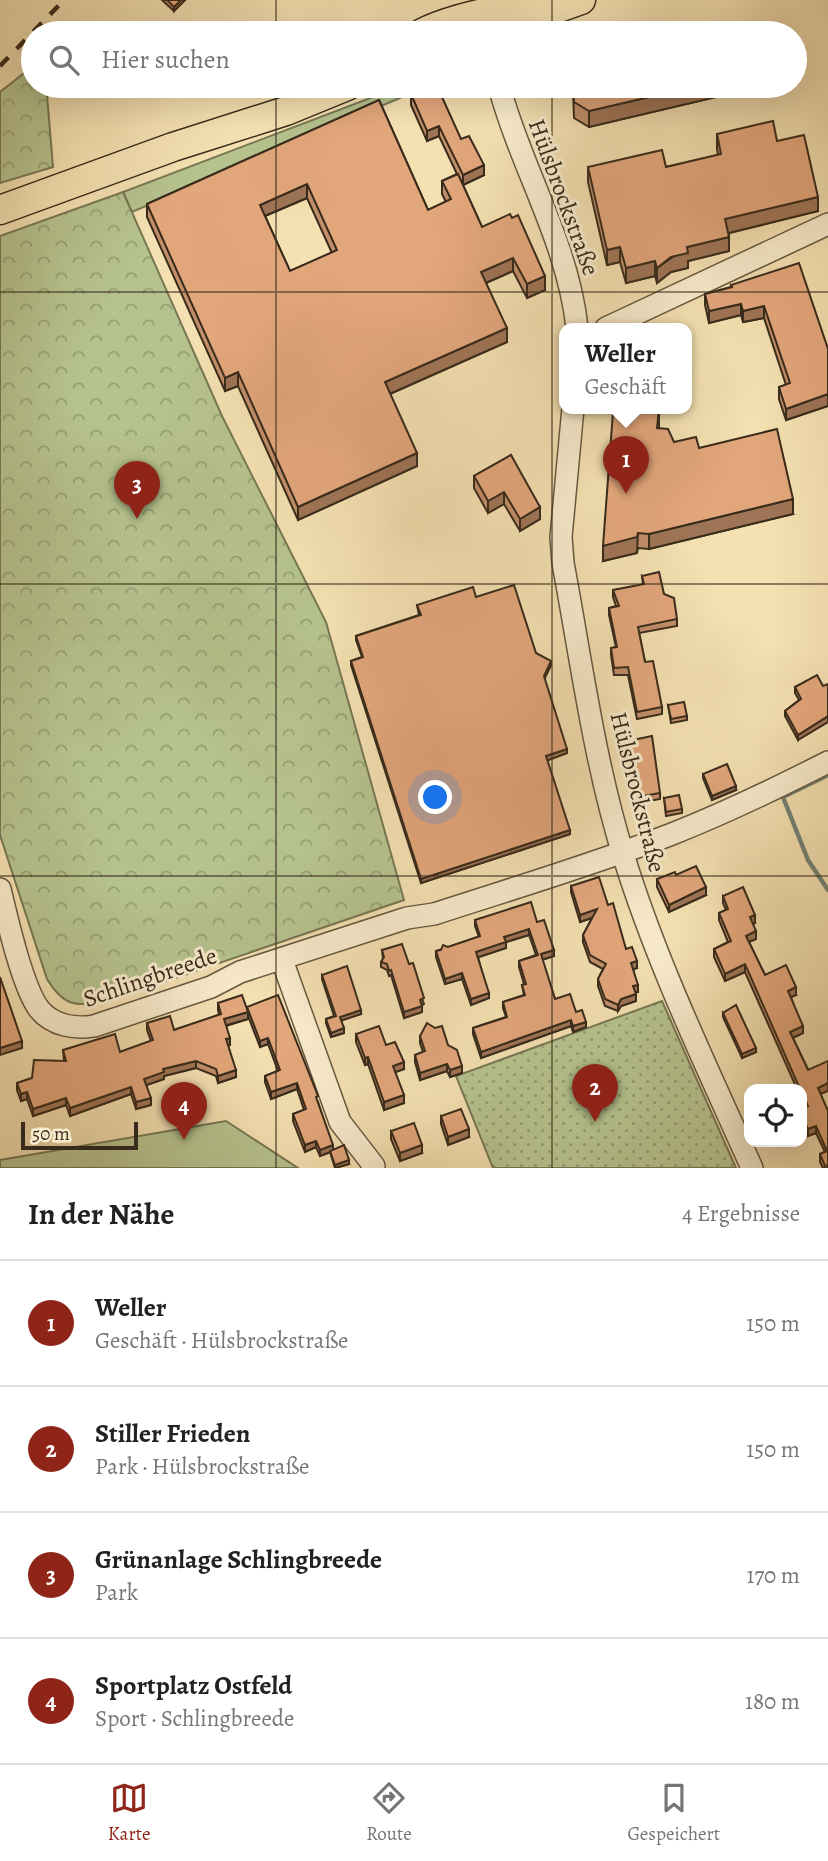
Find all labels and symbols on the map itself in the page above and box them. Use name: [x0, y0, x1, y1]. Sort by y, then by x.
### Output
street label: Hülsbrockstraße: [521, 114, 607, 280]
pin: 1: [603, 436, 649, 494]
pin: 3: [114, 461, 160, 519]
street label: Hülsbrockstraße: [603, 708, 673, 876]
your location: [418, 780, 452, 814]
street label: Schlingbreede: [79, 939, 221, 1015]
pin: 2: [572, 1064, 618, 1122]
pin: 4: [161, 1082, 207, 1140]
scale bar: [21, 1119, 138, 1151]

